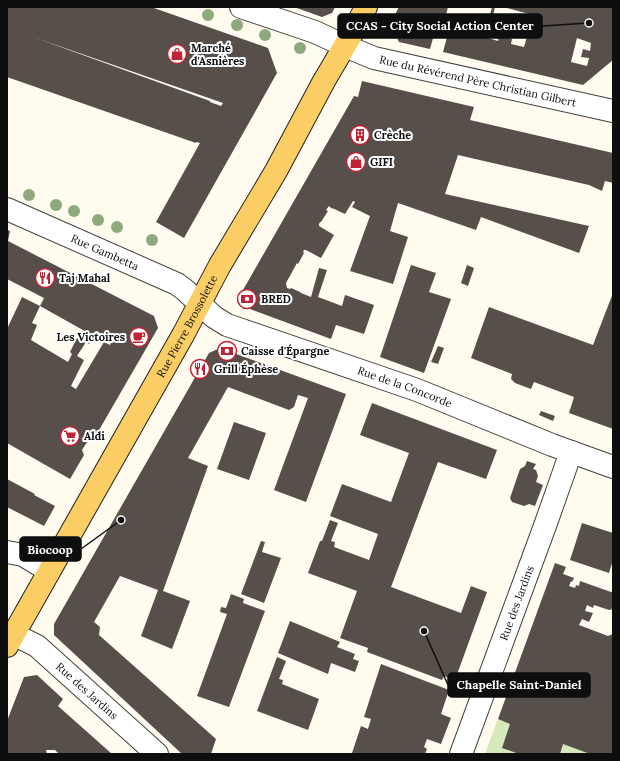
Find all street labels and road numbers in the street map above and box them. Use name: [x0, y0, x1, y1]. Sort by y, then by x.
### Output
street label: Rue du Révérend Père Christian Gilbert: [378, 52, 578, 110]
street label: Rue Gambetta: [69, 231, 141, 273]
street label: Rue Pierre Brossolette: [153, 273, 220, 380]
street label: Rue de la Concorde: [356, 363, 454, 411]
street label: Rue des Jardins: [496, 564, 537, 642]
street label: Rue des Jardins: [53, 659, 121, 722]

